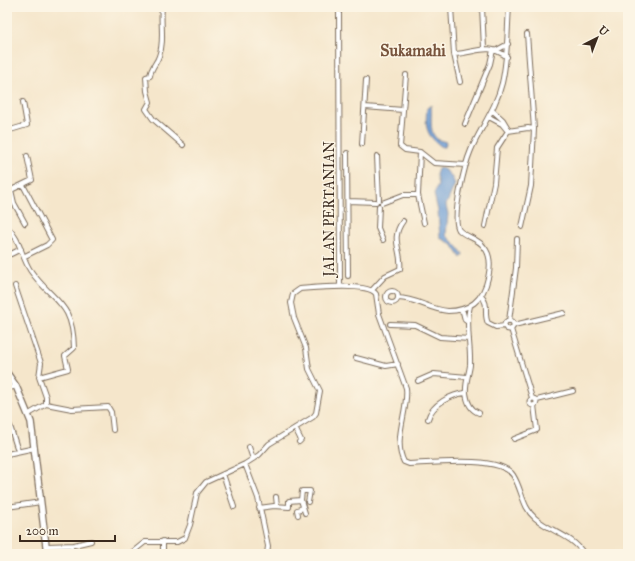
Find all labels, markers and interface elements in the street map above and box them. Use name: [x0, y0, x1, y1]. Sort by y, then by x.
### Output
north arrow: [577, 18, 617, 58]
text: U: [596, 23, 611, 39]
district label: Sukamahi: [380, 41, 446, 60]
street label: JALAN PERTANIAN: [321, 141, 339, 279]
scale bar: [20, 517, 115, 543]
text: 200 m: [26, 524, 59, 538]

